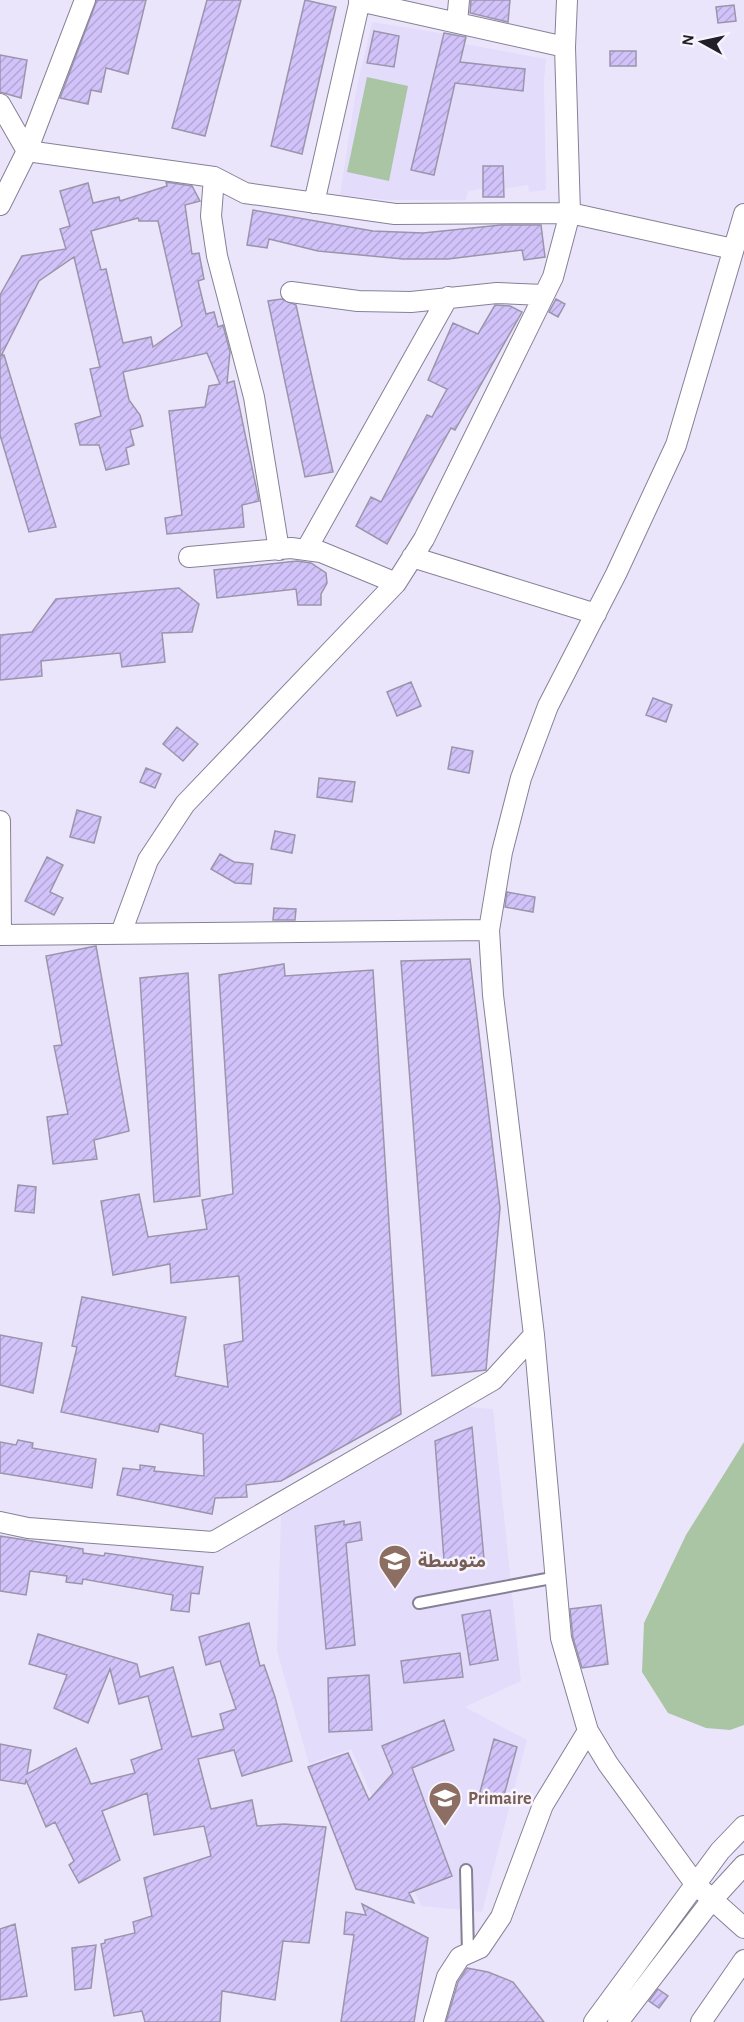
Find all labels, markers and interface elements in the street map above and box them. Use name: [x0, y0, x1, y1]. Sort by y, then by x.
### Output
north arrow: [672, 12, 732, 72]
text: N: [679, 33, 697, 47]
school or university icon: متوسطة: [377, 1543, 413, 1590]
place label: متوسطة: [418, 1551, 486, 1571]
school or university icon: Primaire: [427, 1780, 463, 1827]
place label: Primaire: [468, 1790, 531, 1808]

